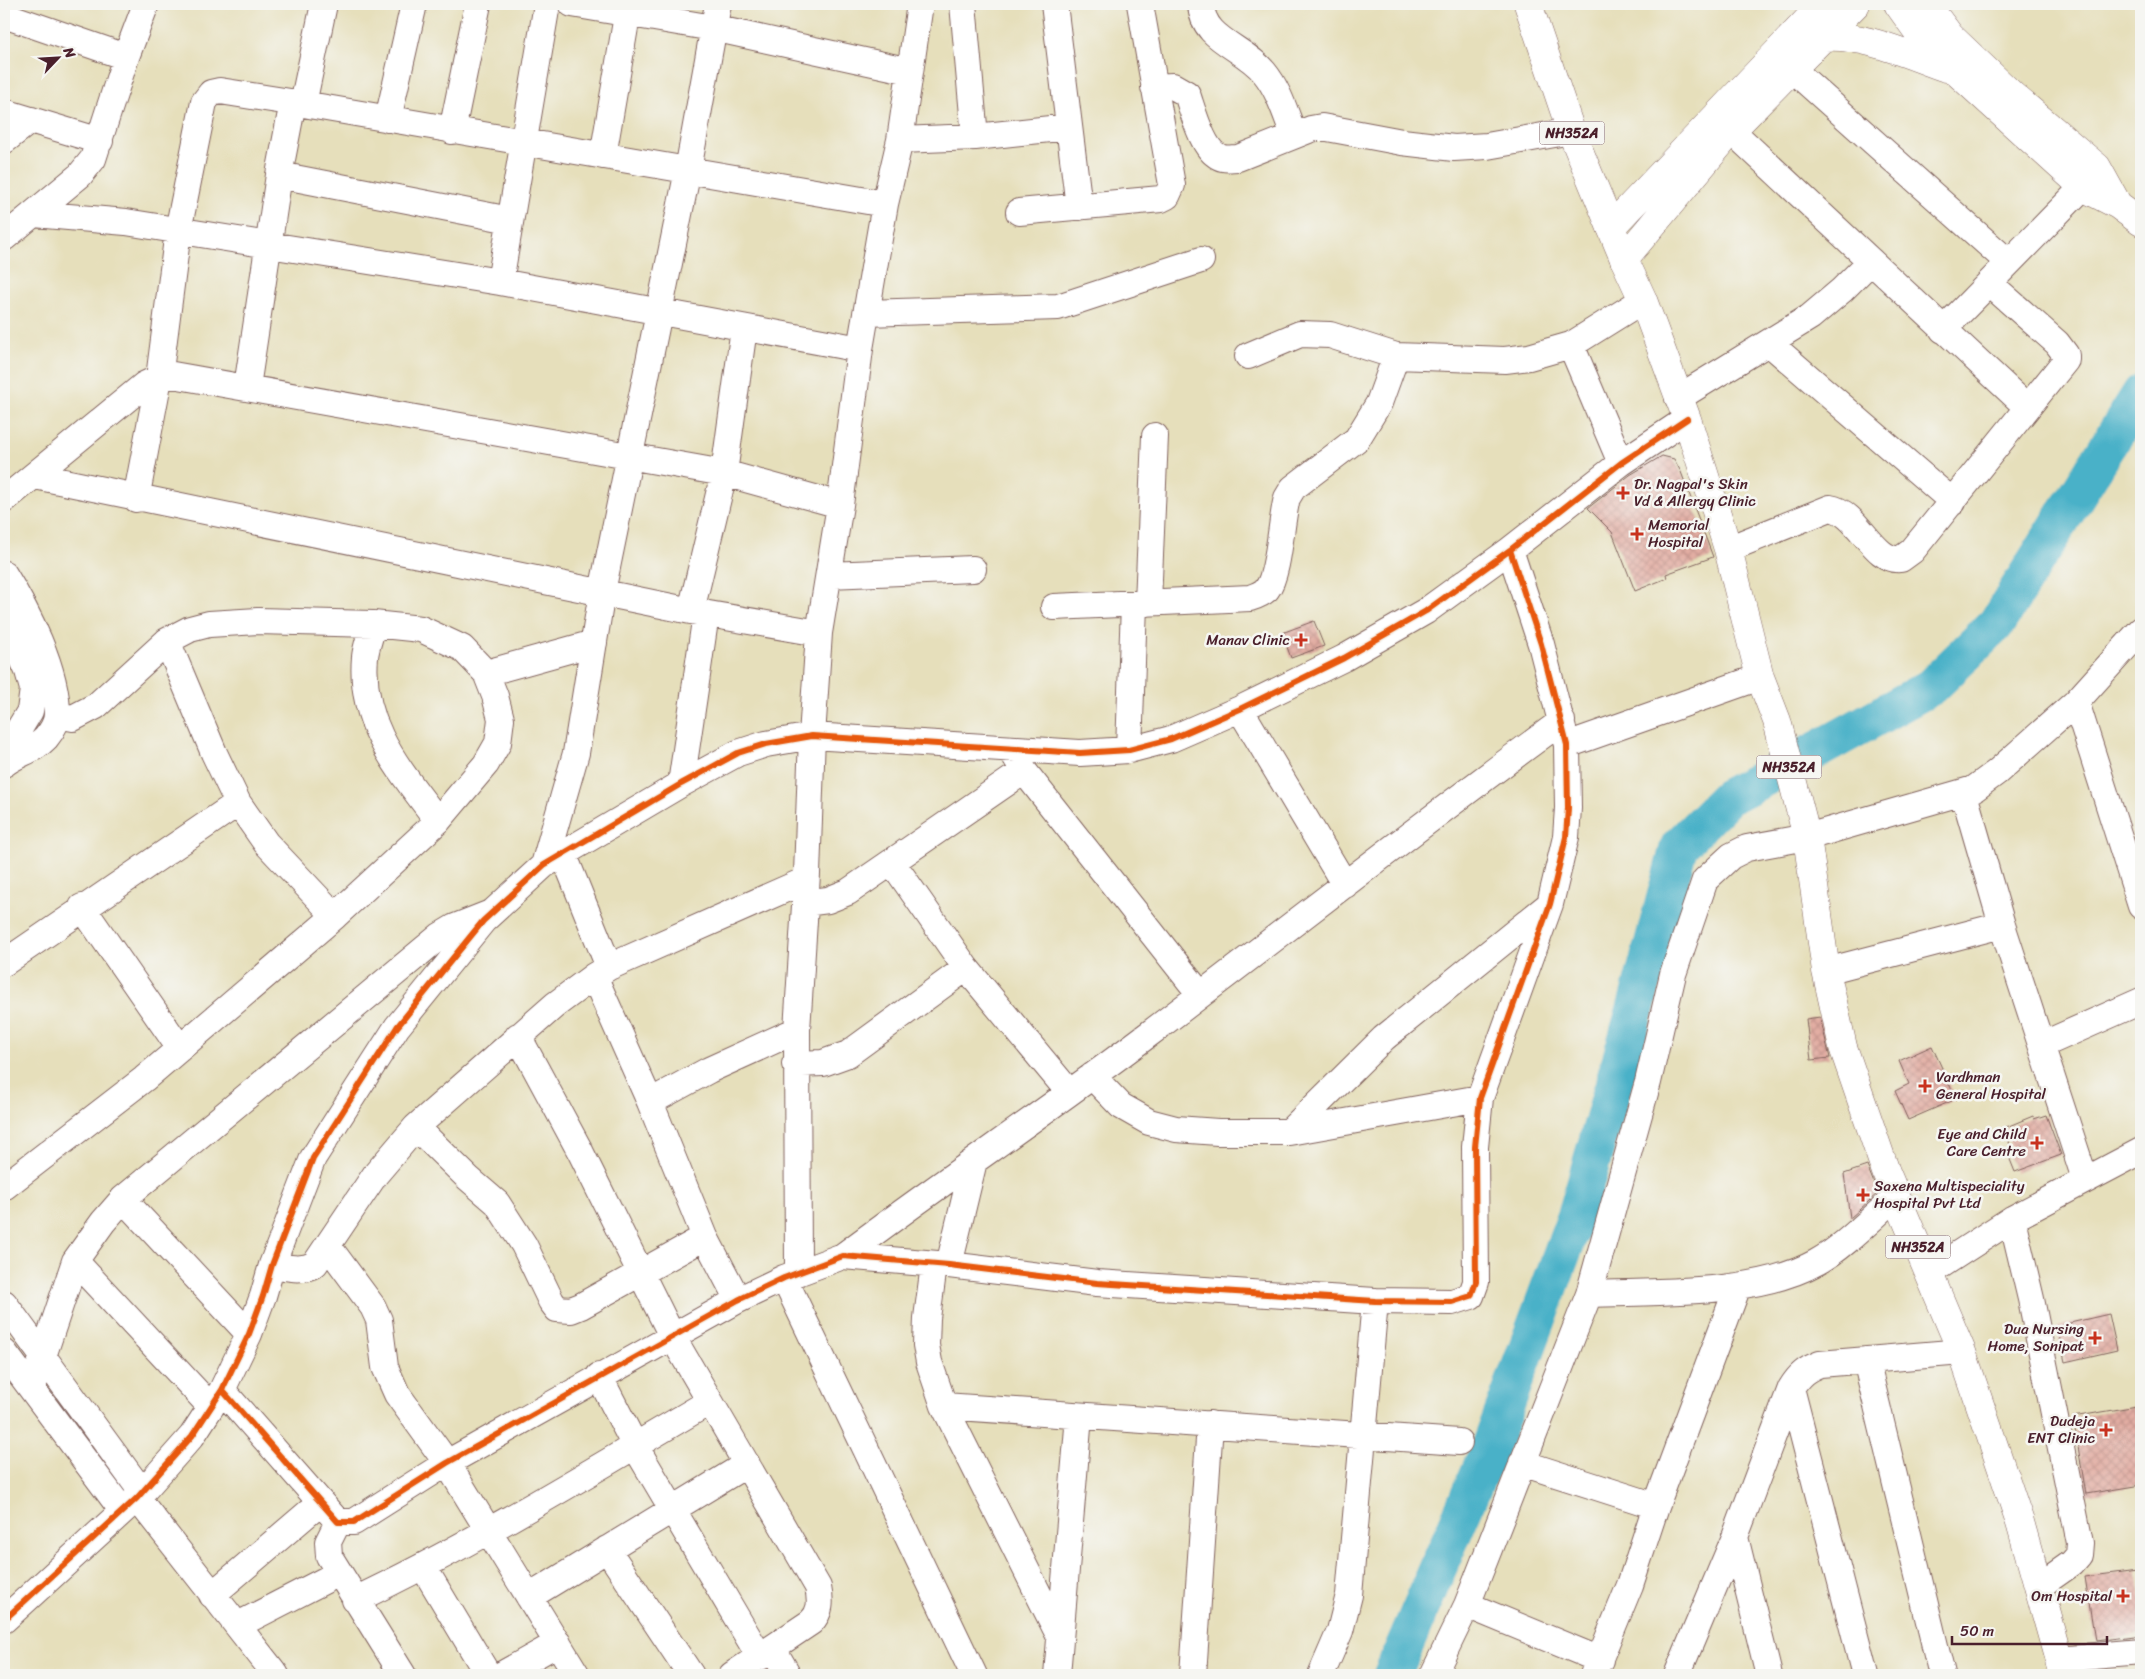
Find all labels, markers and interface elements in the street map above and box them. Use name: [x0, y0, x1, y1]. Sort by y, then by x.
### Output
north arrow: [32, 32, 82, 82]
text: N: [56, 42, 83, 63]
road number: NH352A: [1540, 122, 1604, 144]
place label: Dr. Nagpal's Skin Vd & Allergy Clinic: [1634, 471, 1756, 514]
marker: Dr. Nagpal's Skin Vd & Allergy Clinic: [1616, 486, 1630, 500]
place label: Memorial Hospital: [1648, 512, 1710, 555]
marker: Memorial Hospital: [1630, 527, 1644, 541]
place label: Manav Clinic: [1206, 627, 1290, 653]
marker: Manav Clinic: [1294, 633, 1308, 647]
road number: NH352A: [1756, 756, 1822, 779]
place label: Vardhman General Hospital: [1936, 1064, 2046, 1107]
marker: Vardhman General Hospital: [1918, 1079, 1932, 1093]
place label: Eye and Child Care Centre: [1937, 1121, 2027, 1164]
marker: Eye and Child Care Centre: [2030, 1136, 2044, 1150]
place label: Saxena Multispeciality Hospital Pvt Ltd: [1874, 1173, 2025, 1216]
marker: Saxena Multispeciality Hospital Pvt Ltd: [1856, 1188, 1870, 1202]
road number: NH352A: [1886, 1236, 1950, 1258]
place label: Dua Nursing Home, Sonipat: [1988, 1316, 2084, 1359]
marker: Dua Nursing Home, Sonipat: [2088, 1331, 2102, 1345]
place label: Dudeja ENT Clinic: [2027, 1408, 2096, 1451]
marker: Dudeja ENT Clinic: [2099, 1423, 2113, 1437]
place label: Om Hospital: [2031, 1583, 2113, 1609]
marker: Om Hospital: [2116, 1589, 2130, 1603]
scale bar: [1952, 1614, 2108, 1646]
text: 50 m: [1960, 1618, 1995, 1644]

